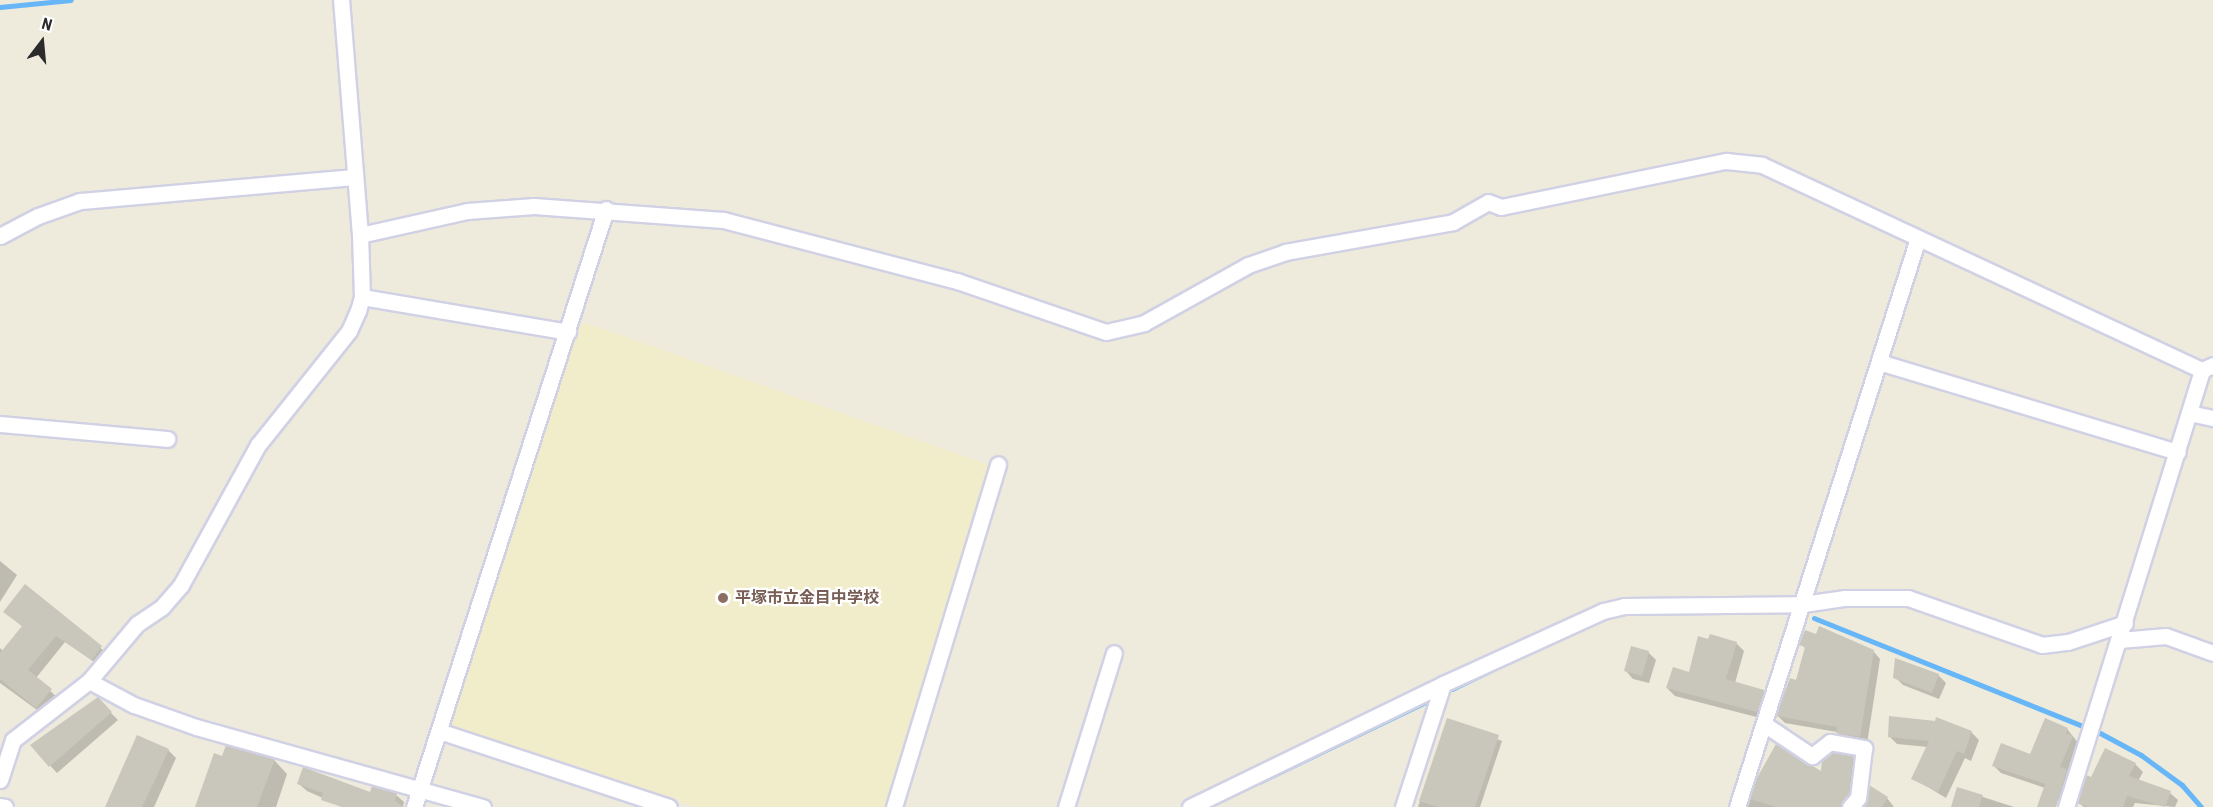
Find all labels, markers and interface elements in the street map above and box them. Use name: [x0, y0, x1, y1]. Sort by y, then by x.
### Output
north arrow: [12, 12, 72, 72]
text: N: [40, 14, 54, 35]
place label: 平塚市立金目中学校: [735, 588, 879, 608]
marker: 平塚市立金目中学校: [716, 591, 730, 605]

